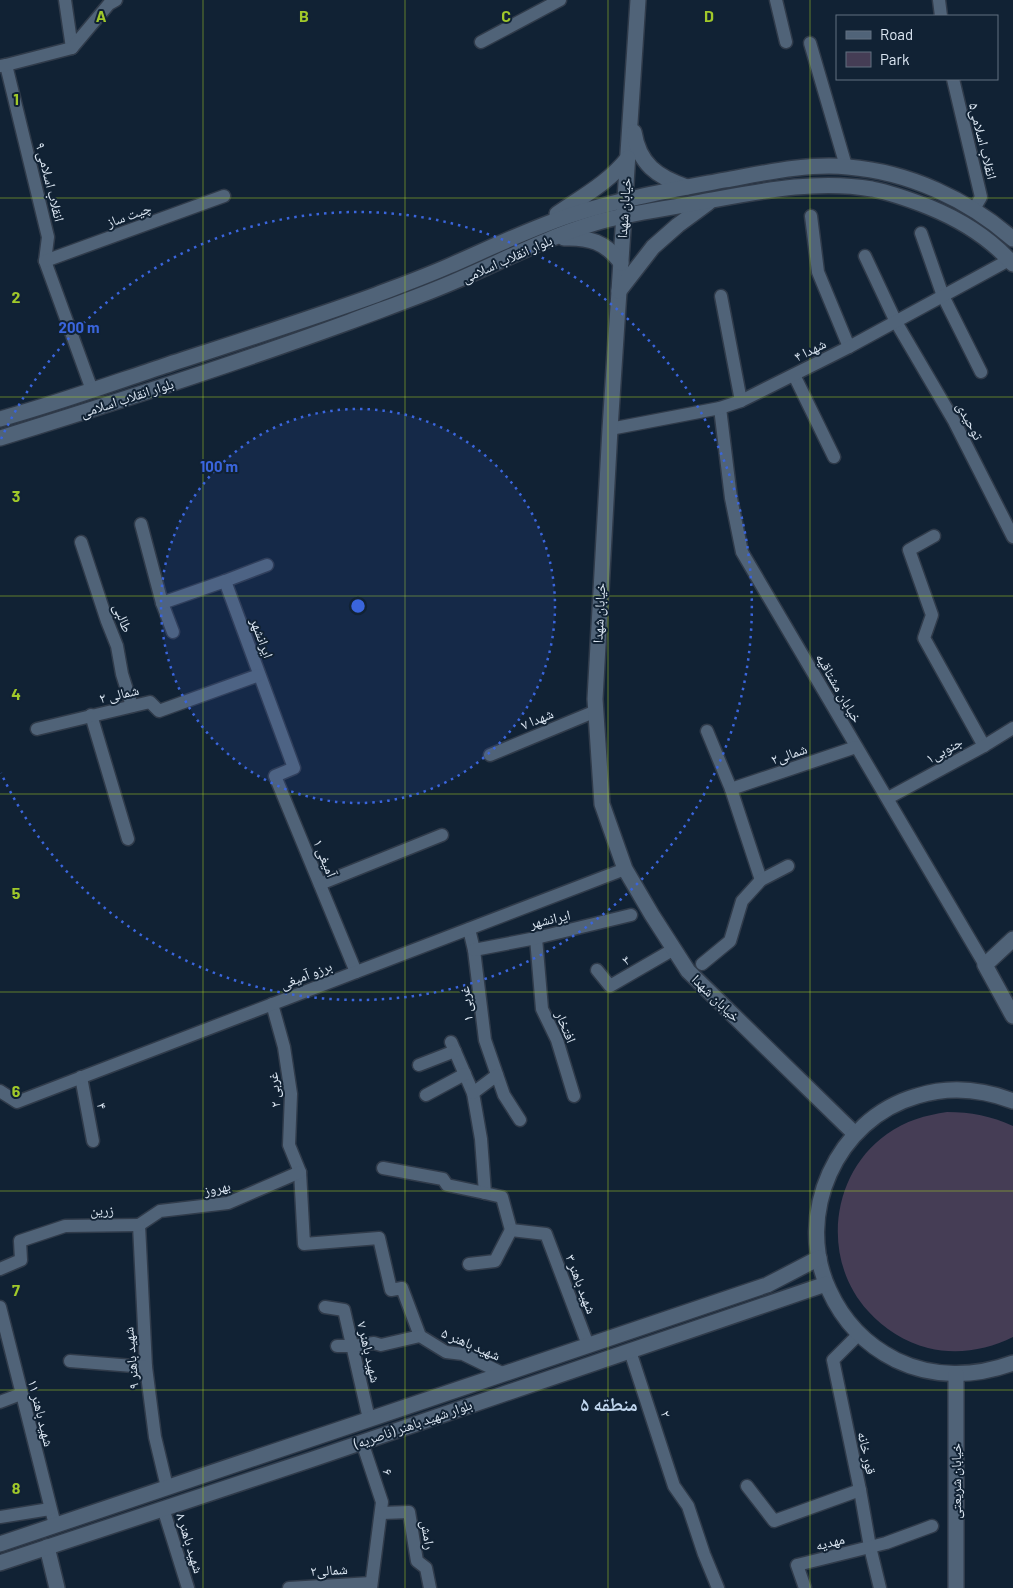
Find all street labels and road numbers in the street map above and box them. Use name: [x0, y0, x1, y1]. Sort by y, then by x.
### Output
street label: انقلاب اسلامی۵: [965, 101, 1001, 181]
street label: انقلاب اسلامی ۹: [31, 141, 69, 223]
street label: خیابان شهدا: [613, 177, 635, 239]
street label: چیت ساز: [103, 199, 154, 232]
street label: بلوار انقلاب اسلامی: [459, 231, 555, 287]
street label: شهدا ۴: [791, 334, 829, 365]
street label: بلوار انقلاب اسلامی: [78, 374, 176, 422]
street label: توحیدی: [953, 399, 988, 443]
street label: خیابان شهدا: [588, 582, 610, 644]
street label: طالبی: [109, 601, 137, 635]
street label: ایرانشهر: [246, 615, 278, 660]
street label: خیابان مشتاقیه: [812, 650, 866, 726]
street label: ۲ شمالی: [97, 681, 141, 707]
street label: شهدا ۷: [518, 704, 556, 733]
street label: جنوبی۱: [922, 733, 966, 767]
street label: شمالی۲: [768, 739, 810, 769]
street label: آمیغی ۱: [309, 836, 341, 880]
street label: ایرانشهر: [527, 906, 572, 933]
street label: ۳: [619, 951, 633, 969]
street label: برزو آمیغی: [277, 957, 335, 993]
street label: خیابان شهدا: [688, 971, 744, 1026]
street label: ۱ غربی: [455, 985, 477, 1023]
street label: افتخار: [551, 1008, 580, 1045]
street label: ۲ غربی: [263, 1072, 285, 1108]
street label: ۴: [94, 1101, 111, 1111]
street label: بهروز: [201, 1176, 232, 1200]
street label: زرین: [90, 1201, 114, 1219]
street label: شهید باهنر ۳: [561, 1252, 601, 1316]
street label: شهید باهنر ۷: [353, 1320, 385, 1384]
street label: شهید باهنر ۵: [439, 1324, 503, 1364]
street label: شهید باهنر ۹: [119, 1326, 143, 1390]
street label: شهید باهنر ۱۱: [24, 1378, 58, 1448]
street label: بلوار شهید باهنر (ناصریه): [351, 1395, 475, 1453]
street label: ۲: [657, 1408, 676, 1419]
street label: قور خانه: [854, 1430, 880, 1476]
street label: خیابان شریعتی: [947, 1443, 965, 1519]
street label: ۶: [379, 1466, 398, 1478]
street label: شهید باهنر ۸: [172, 1511, 208, 1575]
street label: رامش: [417, 1519, 439, 1551]
street label: مهدیه: [814, 1530, 846, 1554]
street label: شمالی۲: [310, 1560, 348, 1580]

